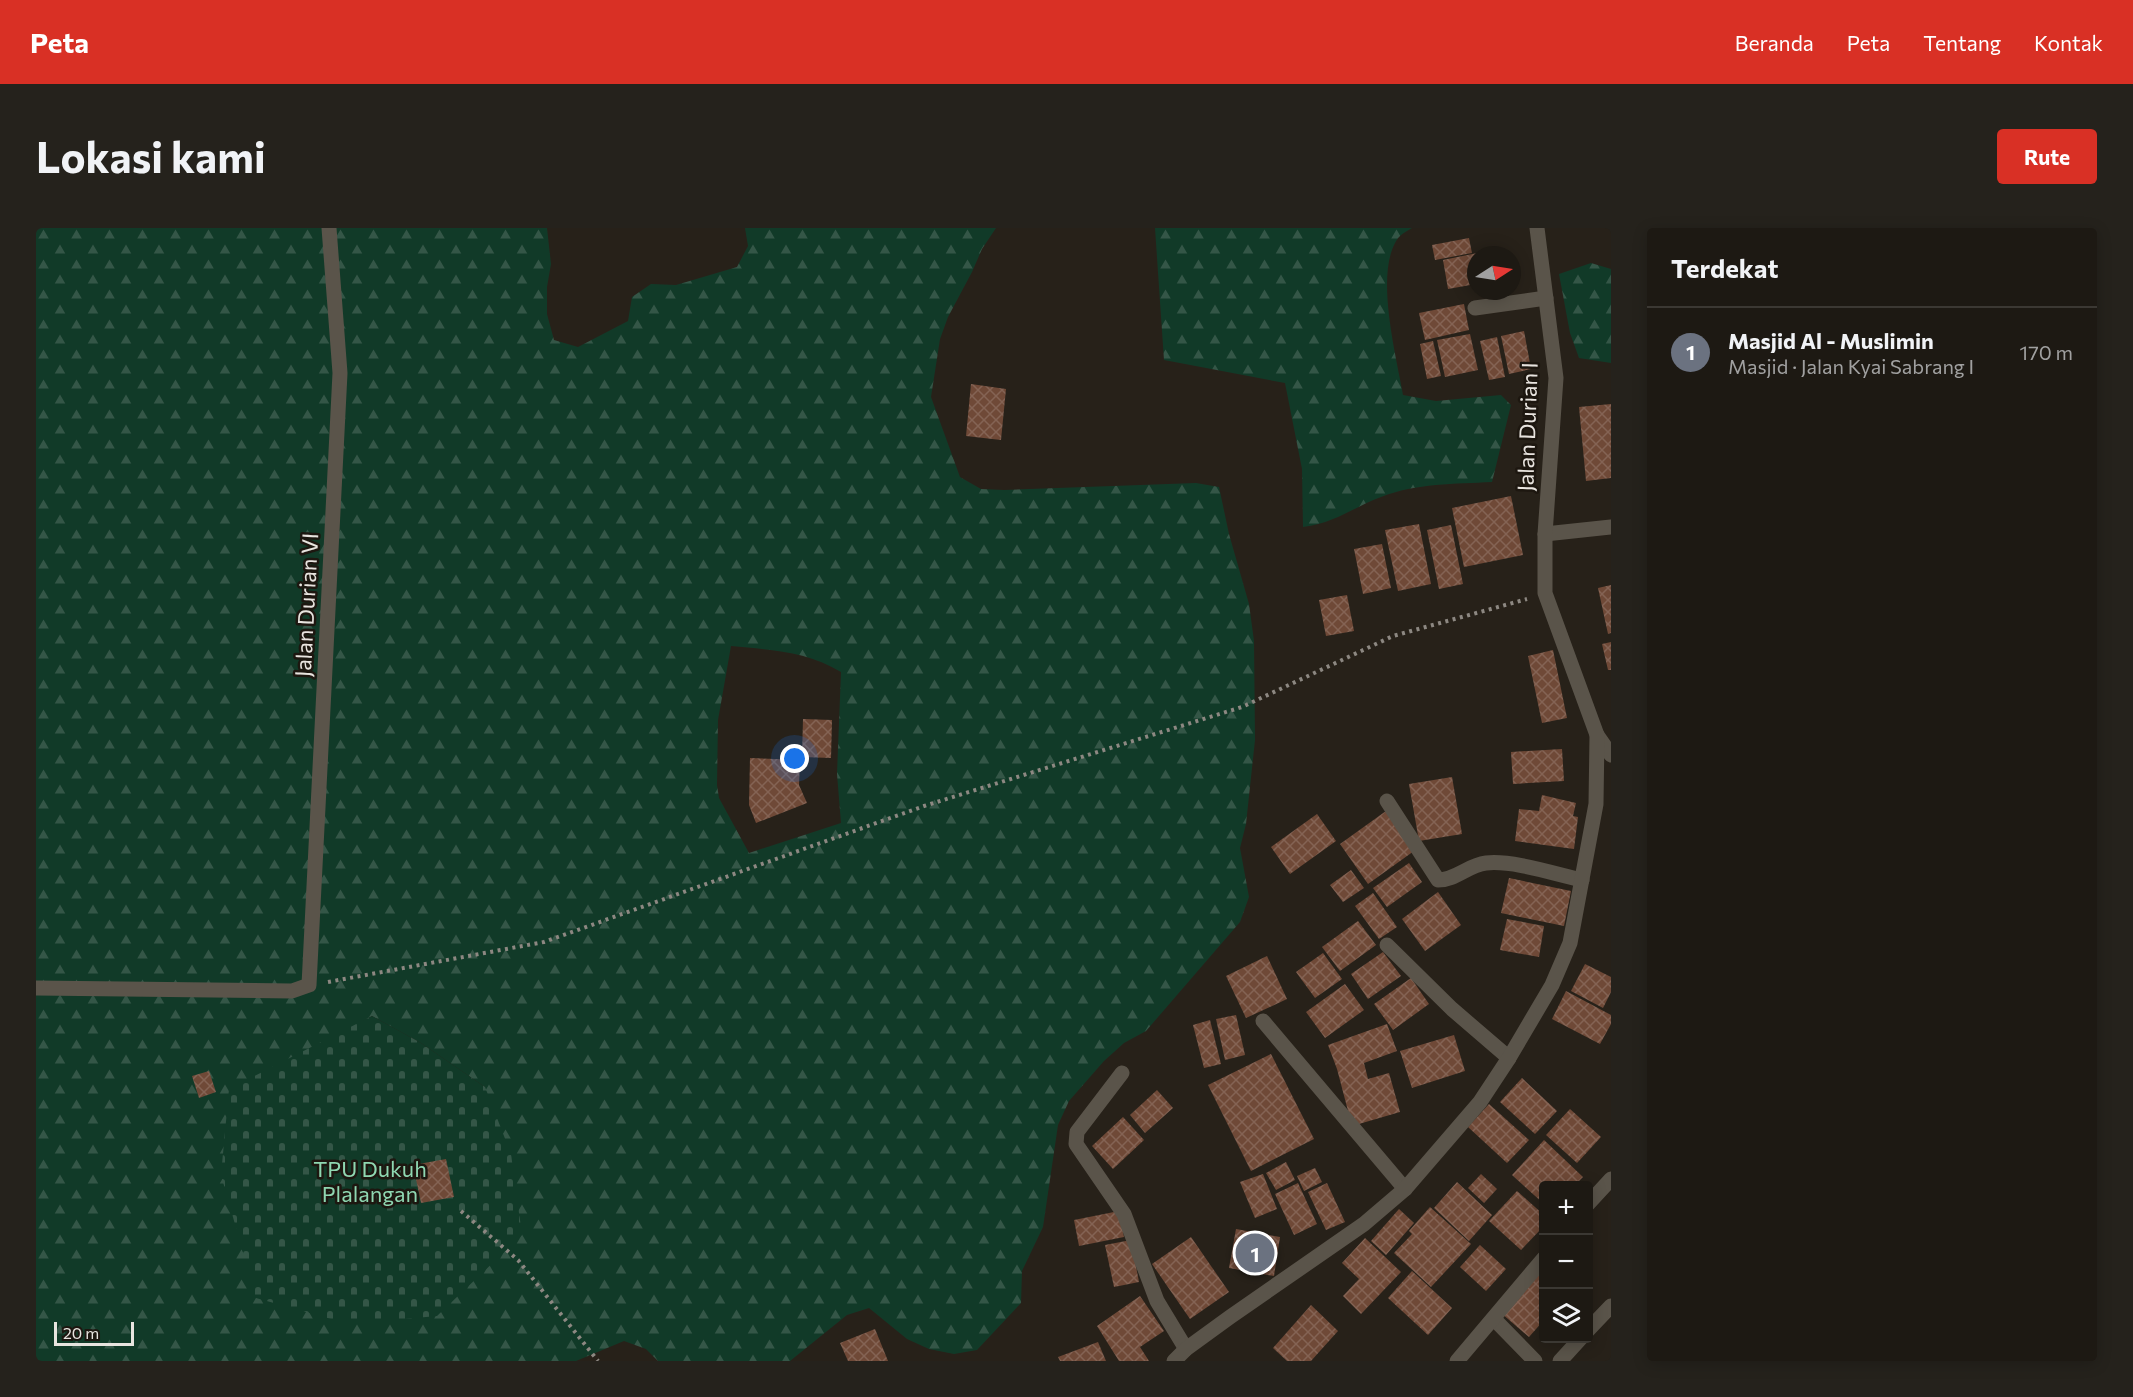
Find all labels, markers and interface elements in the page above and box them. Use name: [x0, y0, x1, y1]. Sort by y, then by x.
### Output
text: Peta: [30, 25, 89, 59]
text: Beranda: [1735, 30, 1814, 55]
text: Peta: [1847, 30, 1890, 55]
text: Tentang: [1923, 30, 2001, 55]
text: Kontak: [2034, 30, 2103, 55]
button: Rute: [1997, 129, 2097, 184]
text: Lokasi kami: [36, 130, 266, 182]
north arrow: [1467, 246, 1521, 300]
text: Terdekat: [1671, 252, 1778, 283]
text: Masjid Al - Muslimin: [1728, 327, 1934, 354]
text: 1: [1686, 340, 1695, 364]
text: 170 m: [2020, 340, 2073, 364]
text: Masjid · Jalan Kyai Sabrang I: [1728, 354, 1974, 378]
street label: Jalan Durian I: [1511, 362, 1543, 492]
street label: Jalan Durian VI: [289, 532, 323, 678]
your location: [780, 744, 809, 773]
park label: TPU Dukuh Plalangan: [313, 1155, 427, 1207]
map controls: [1539, 1181, 1593, 1343]
button: +: [1539, 1181, 1593, 1235]
pin: 1: [1236, 1230, 1274, 1276]
button: −: [1539, 1235, 1593, 1289]
button: layers: [1539, 1289, 1593, 1343]
scale bar: [54, 1319, 134, 1346]
text: 20 m: [63, 1323, 99, 1342]

